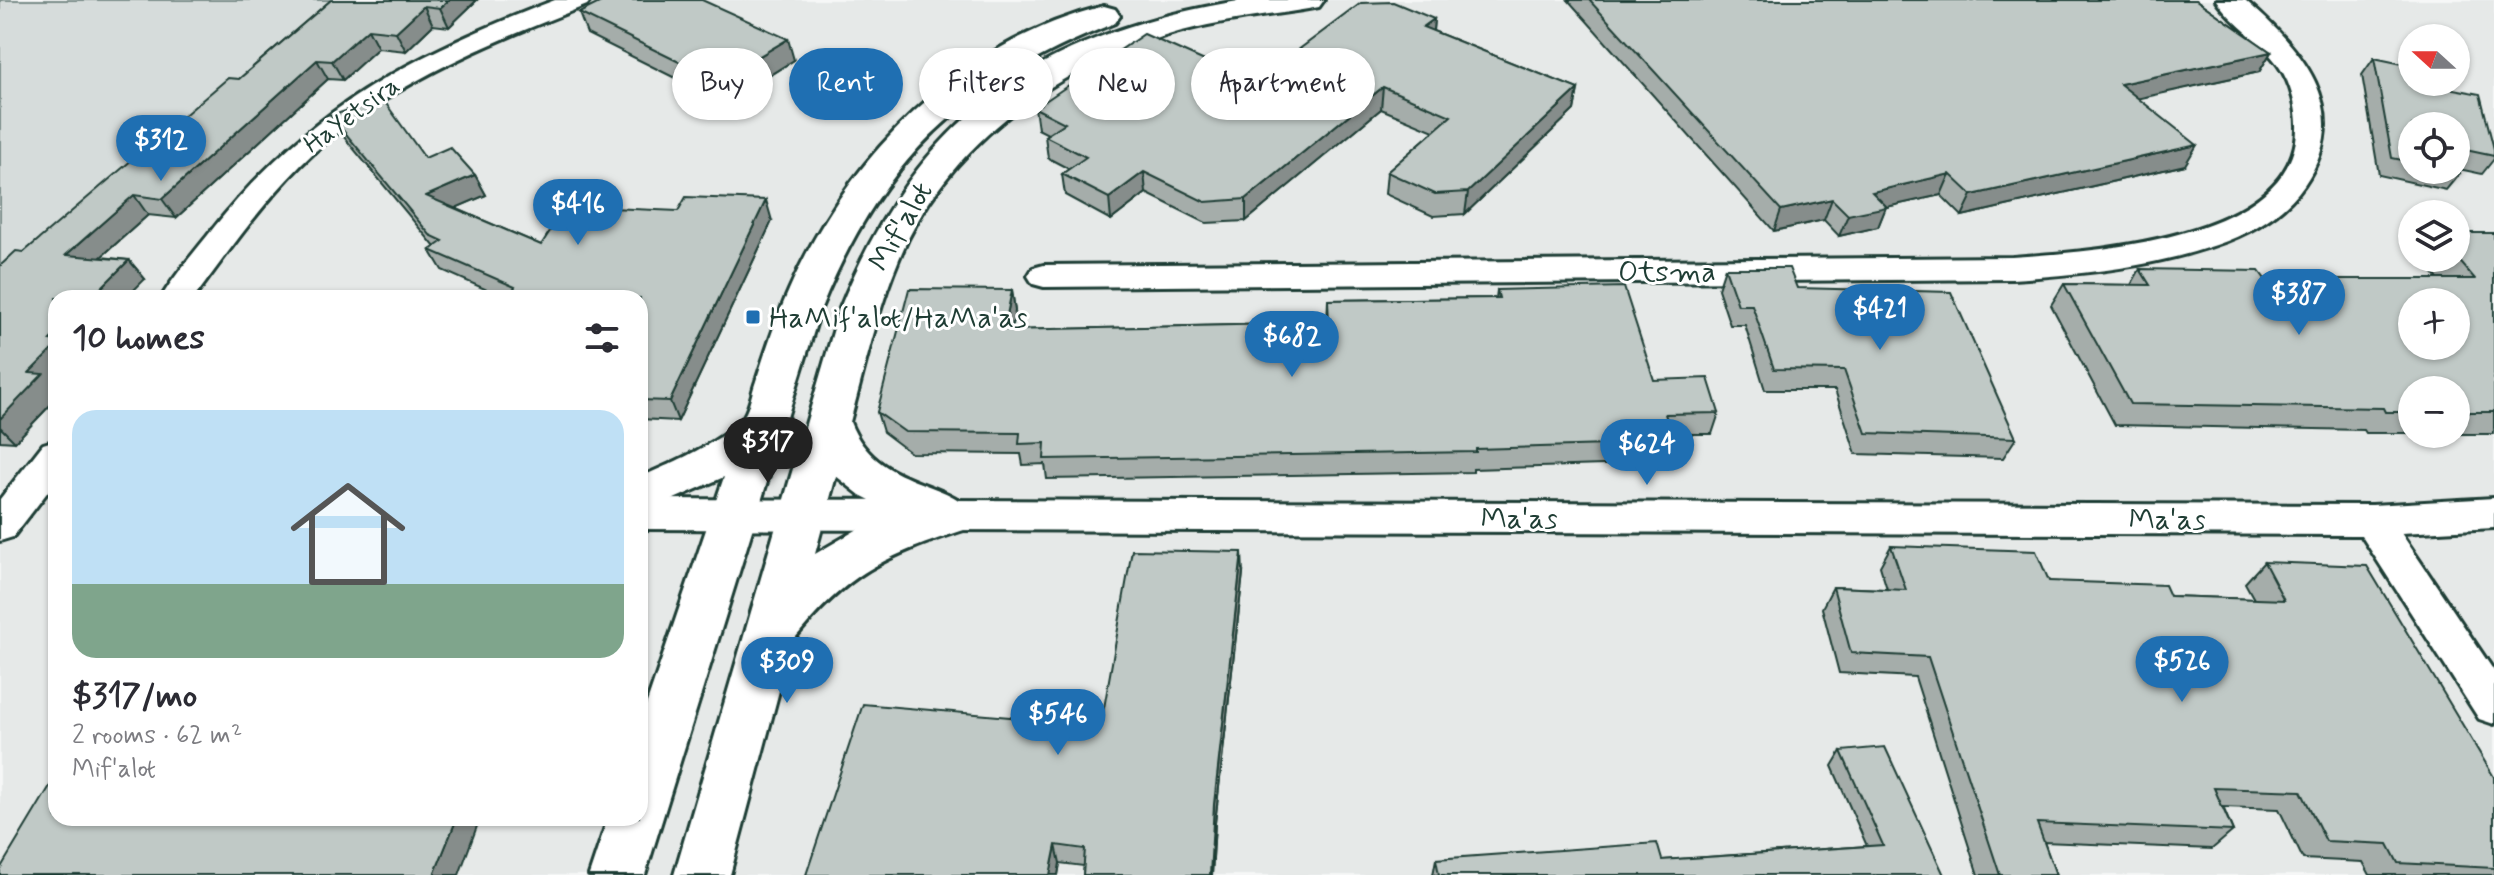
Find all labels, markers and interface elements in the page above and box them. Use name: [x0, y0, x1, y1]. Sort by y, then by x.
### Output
north arrow: [2398, 24, 2470, 96]
map controls: [2398, 24, 2470, 448]
chip: Buy: [672, 48, 773, 120]
chip: Rent: [789, 48, 903, 120]
chip: Filters: [919, 48, 1053, 120]
chip: New: [1069, 48, 1175, 120]
chip: Apartment: [1191, 48, 1375, 120]
street label: HaYetsira: [297, 69, 407, 162]
button: locate: [2398, 112, 2470, 184]
pin: $312: [114, 115, 208, 183]
text: $312: [134, 124, 188, 158]
street label: Mif'alot: [860, 175, 942, 279]
pin: $416: [531, 179, 625, 247]
text: $416: [551, 188, 605, 222]
button: layers: [2398, 200, 2470, 272]
street label: Otsma: [1618, 253, 1716, 292]
pin: $387: [2252, 269, 2346, 337]
text: $387: [2271, 278, 2327, 312]
pin: $421: [1833, 284, 1927, 352]
button: +: [2398, 288, 2470, 360]
text: $421: [1853, 293, 1907, 327]
place label: HaMif'alot/HaMa'as: [769, 299, 1027, 338]
marker: HaMif'alot/HaMa'as: [744, 308, 762, 326]
pin: $682: [1245, 311, 1339, 379]
text: 10 homes: [72, 316, 205, 361]
icon: filters: [580, 316, 624, 360]
text: $682: [1263, 320, 1321, 354]
button: −: [2398, 376, 2470, 448]
pin: $317: [721, 417, 815, 485]
pin: $624: [1600, 419, 1694, 487]
text: $317: [742, 426, 794, 460]
text: $624: [1618, 428, 1676, 462]
icon: home: [276, 462, 420, 606]
street label: Ma'as: [1480, 500, 1558, 539]
street label: Ma'as: [2128, 501, 2206, 540]
pin: $526: [2135, 636, 2229, 704]
pin: $309: [740, 637, 834, 705]
text: $526: [2154, 645, 2210, 679]
text: $309: [759, 646, 815, 680]
text: $317/mo: [72, 674, 197, 719]
pin: $546: [1011, 689, 1105, 757]
text: $546: [1029, 698, 1087, 732]
text: 2 rooms · 62 m²: [72, 719, 242, 753]
text: Mif'alot: [72, 753, 156, 787]

